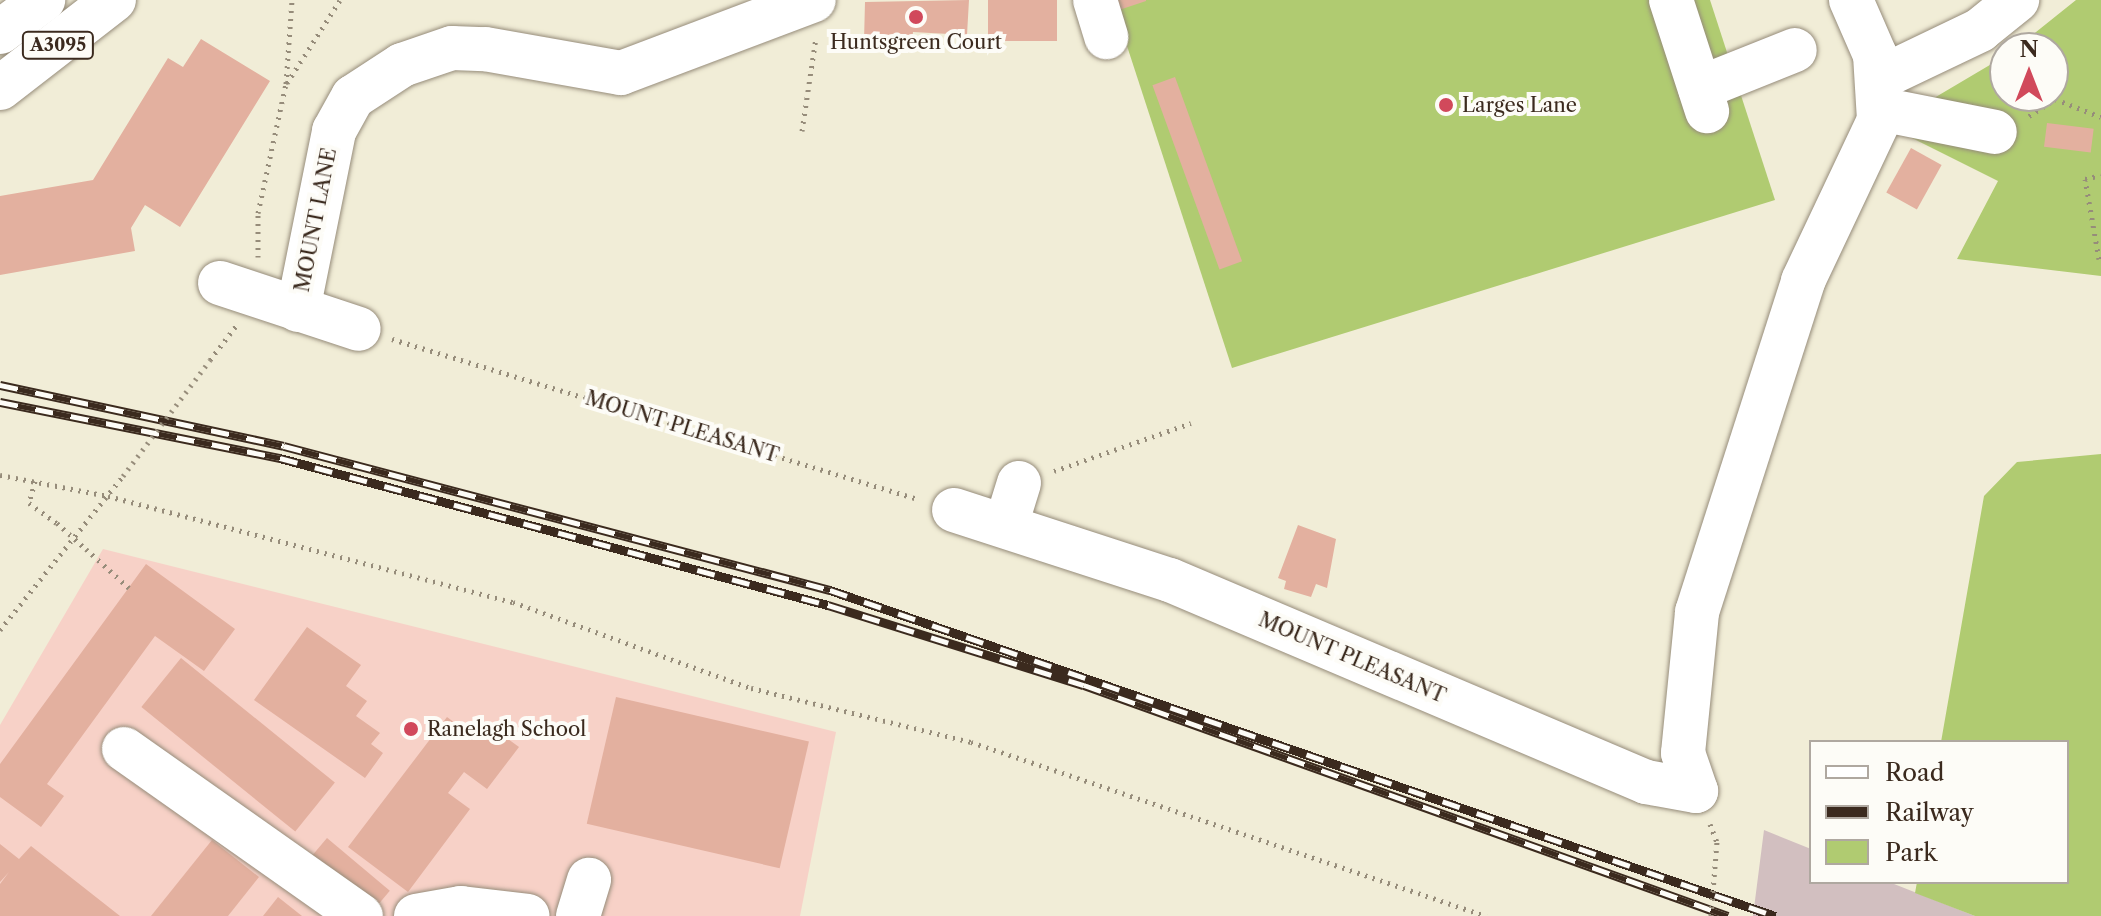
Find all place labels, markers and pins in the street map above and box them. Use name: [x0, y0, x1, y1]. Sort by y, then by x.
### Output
marker: Huntsgreen Court: [907, 8, 925, 26]
place label: Huntsgreen Court: [830, 30, 1002, 54]
place label: Larges Lane: [1462, 93, 1577, 117]
marker: Larges Lane: [1437, 96, 1455, 114]
place label: Ranelagh School: [427, 717, 586, 741]
marker: Ranelagh School: [402, 720, 420, 738]

